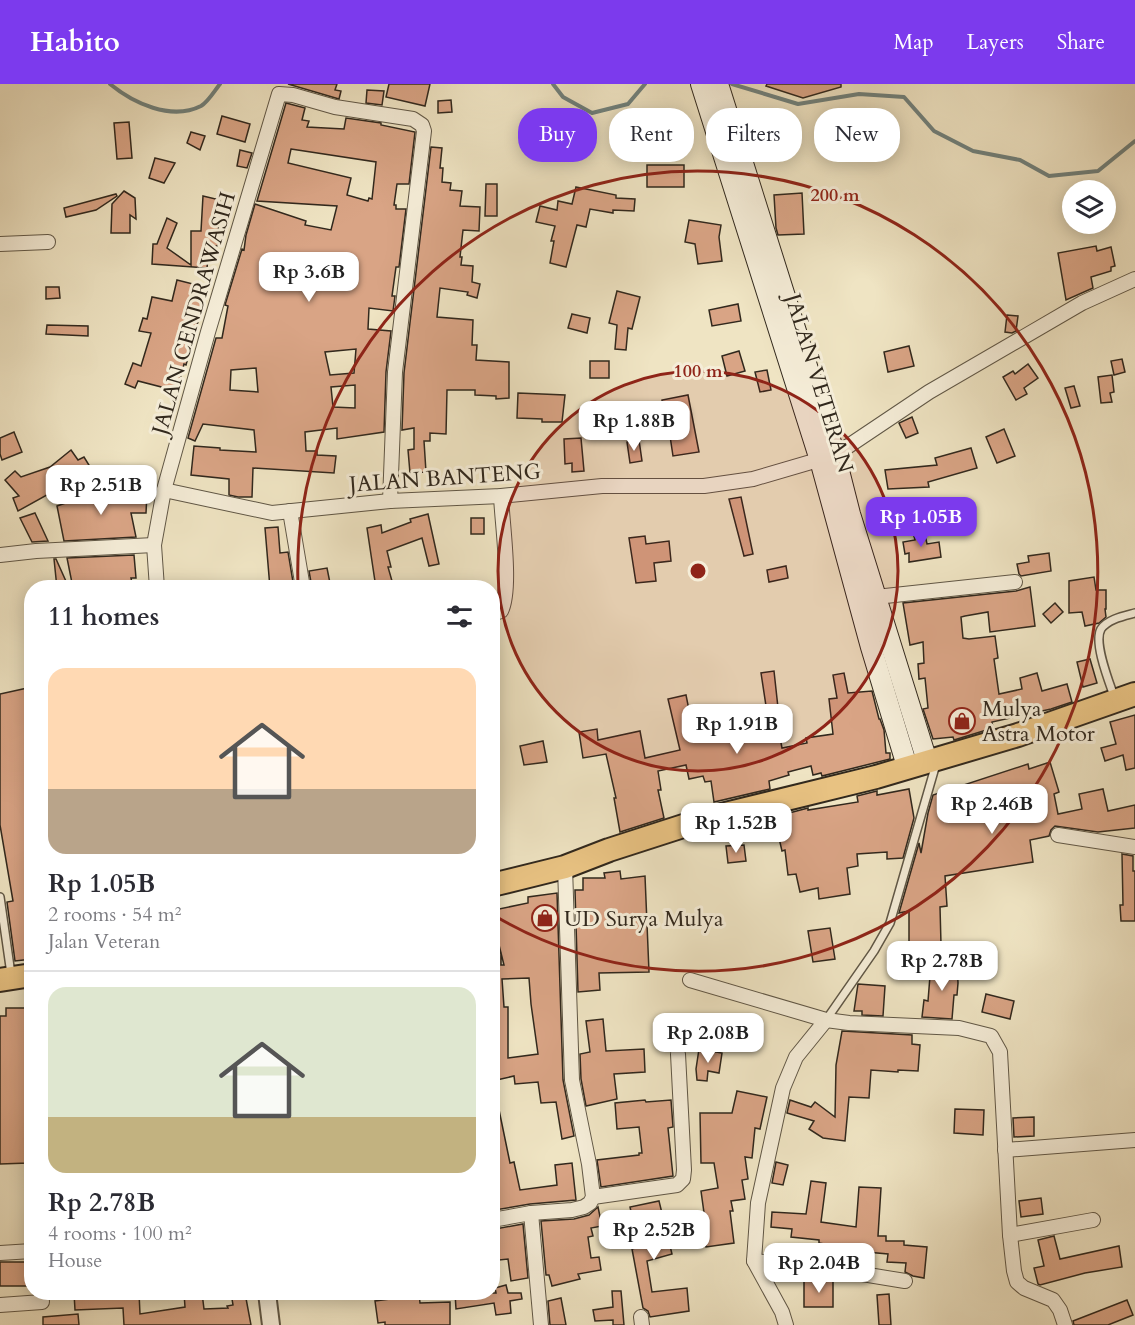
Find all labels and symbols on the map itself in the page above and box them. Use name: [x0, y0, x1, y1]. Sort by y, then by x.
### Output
text: 200 m: [810, 183, 860, 208]
street label: JALAN CENDRAWASIH: [144, 188, 243, 441]
pin: Rp 3.6B: [254, 252, 364, 303]
street label: JALAN VETERAN: [777, 287, 861, 477]
text: 100 m: [673, 359, 723, 384]
pin: Rp 1.88B: [572, 401, 696, 452]
street label: JALAN BANTENG: [345, 456, 542, 500]
pin: Rp 2.51B: [39, 465, 163, 516]
pin: Rp 1.05B: [859, 497, 983, 548]
centre of rings: [688, 561, 708, 581]
place label: Mulya Astra Motor: [982, 694, 1096, 749]
pin: Rp 1.91B: [675, 704, 799, 755]
shop icon: Mulya Astra Motor: [947, 706, 977, 736]
pin: Rp 2.46B: [930, 784, 1054, 835]
pin: Rp 1.52B: [674, 803, 798, 854]
shop icon: UD Surya Mulya: [530, 903, 560, 933]
place label: UD Surya Mulya: [564, 904, 724, 934]
pin: Rp 2.78B: [880, 941, 1004, 992]
pin: Rp 2.08B: [646, 1013, 770, 1064]
pin: Rp 2.52B: [592, 1210, 716, 1261]
pin: Rp 2.04B: [757, 1243, 881, 1294]

